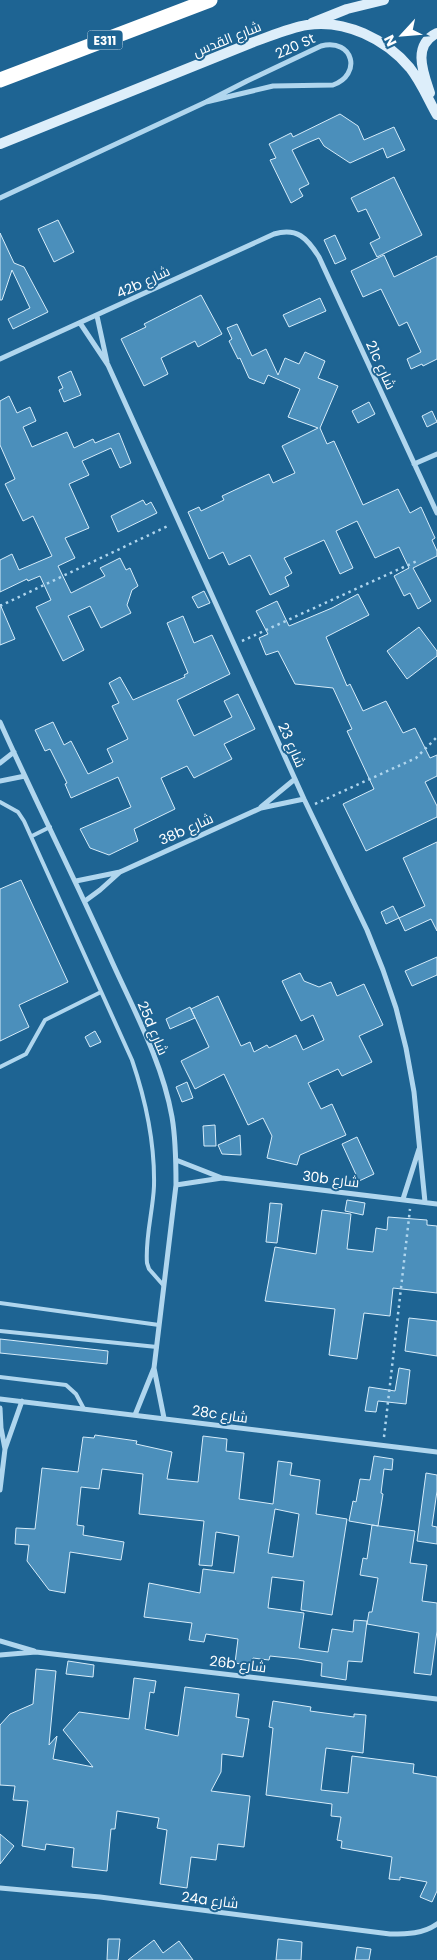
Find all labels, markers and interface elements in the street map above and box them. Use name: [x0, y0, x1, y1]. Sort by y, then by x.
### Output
north arrow: [377, 10, 427, 60]
street label: شارع القدس: [190, 16, 264, 62]
street label: 220 St: [272, 28, 318, 64]
road number: E311: [88, 30, 122, 50]
text: N: [379, 32, 402, 50]
street label: 42b شارع: [113, 261, 173, 303]
street label: 21c شارع: [361, 337, 401, 393]
street label: شارع 23: [273, 719, 311, 771]
street label: 38b شارع: [156, 808, 216, 850]
street label: 25d شارع: [133, 998, 173, 1058]
street label: 30b شارع: [301, 1166, 361, 1192]
street label: 28c شارع: [191, 1400, 249, 1428]
street label: 26b شارع: [208, 1651, 268, 1677]
street label: 24a شارع: [180, 1887, 240, 1913]

